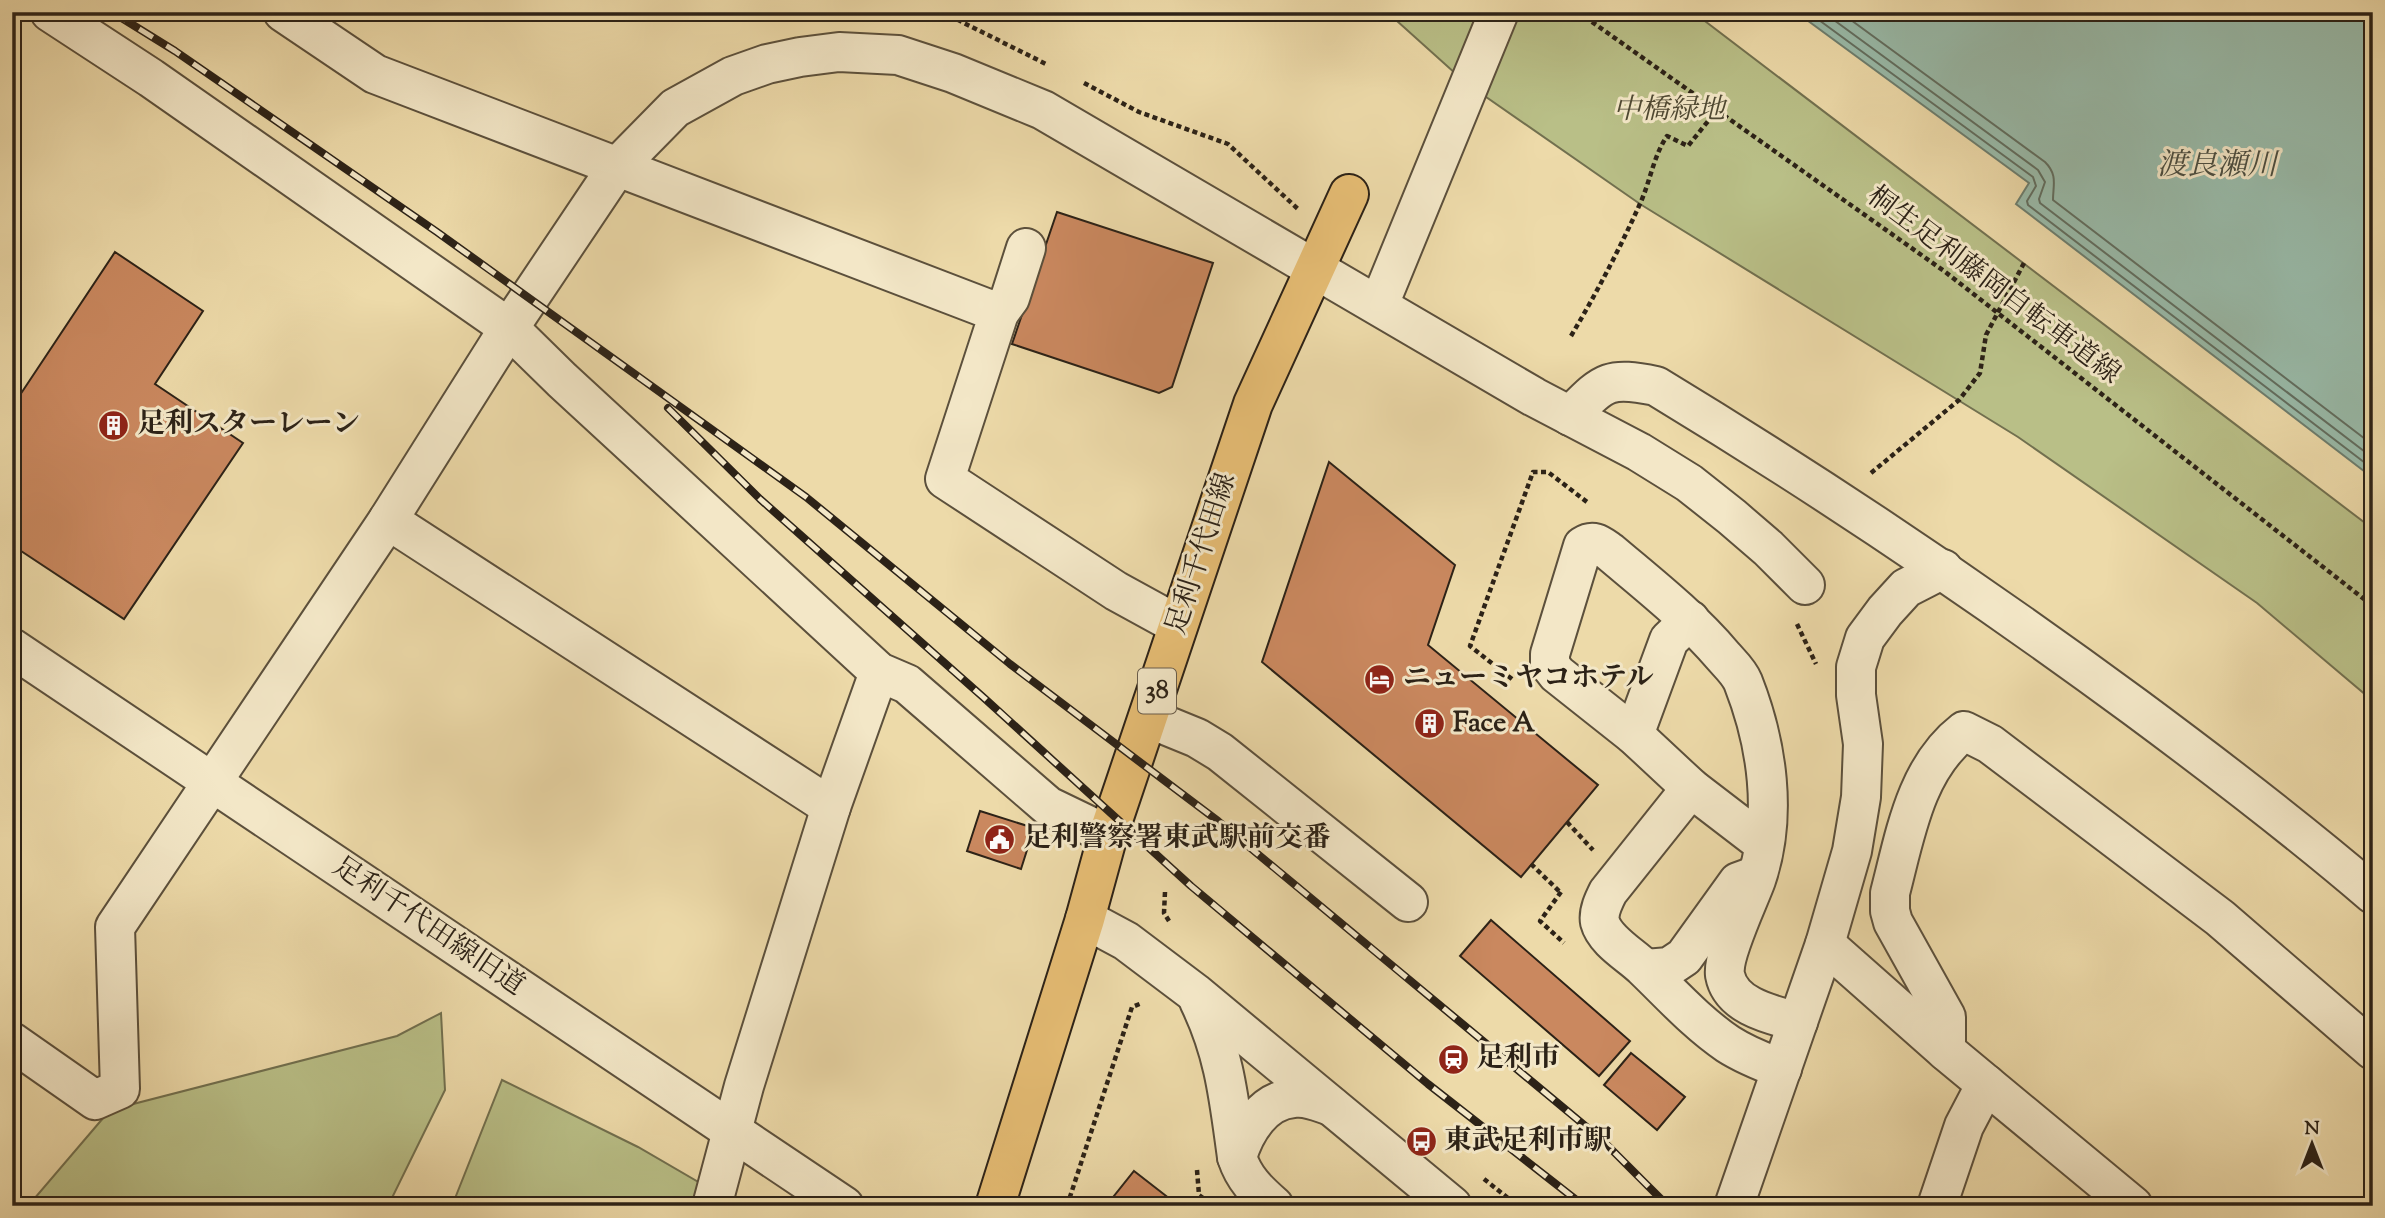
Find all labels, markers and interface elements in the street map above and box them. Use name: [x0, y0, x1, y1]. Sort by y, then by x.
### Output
park label: 中橋緑地: [1613, 91, 1728, 131]
water label: 渡良瀬川: [2157, 145, 2280, 188]
street label: 桐生足利藤岡自転車道線: [1858, 177, 2128, 395]
place label: 足利スターレーン: [137, 405, 360, 445]
building icon: 足利スターレーン: [97, 408, 131, 442]
street label: 足利千代田線: [1157, 468, 1247, 640]
place label: ニューミヤコホテル: [1403, 659, 1654, 699]
hotel icon: ニューミヤコホテル: [1363, 662, 1397, 696]
road number: 38: [1138, 668, 1176, 713]
place label: Face A: [1453, 704, 1535, 744]
building icon: Face A: [1413, 707, 1447, 741]
place label: 足利警察署東武駅前交番: [1023, 819, 1331, 859]
public building icon: 足利警察署東武駅前交番: [983, 822, 1017, 856]
street label: 足利千代田線旧道: [324, 848, 532, 1006]
place label: 足利市: [1476, 1039, 1560, 1079]
station icon: 足利市: [1436, 1042, 1470, 1076]
north arrow: [2276, 1110, 2346, 1180]
text: N: [2304, 1116, 2320, 1143]
place label: 東武足利市駅: [1444, 1122, 1612, 1162]
bus stop icon: 東武足利市駅: [1404, 1125, 1438, 1159]

